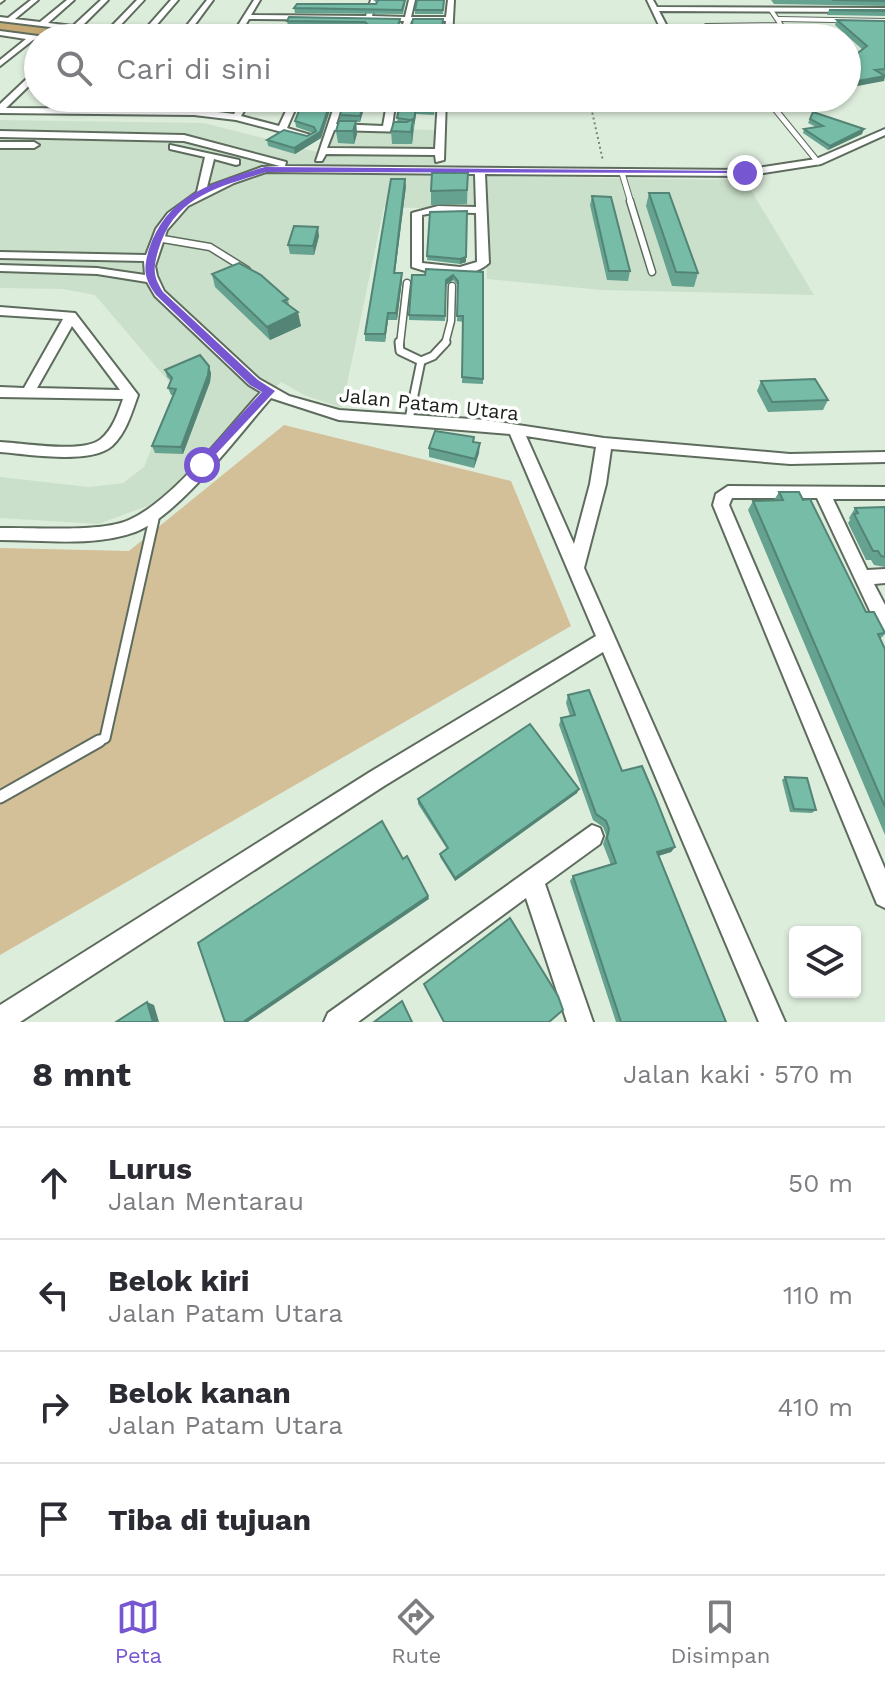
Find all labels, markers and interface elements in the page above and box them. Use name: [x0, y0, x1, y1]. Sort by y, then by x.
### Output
search box: [24, 24, 861, 112]
icon: search: [52, 46, 96, 90]
text: Cari di sini: [116, 51, 271, 86]
route end: [727, 155, 763, 191]
street label: Jalan Patam Utara: [338, 383, 520, 425]
route start: [184, 447, 220, 483]
map controls: [789, 926, 861, 998]
button: layers: [789, 926, 861, 998]
text: 8 mnt: [32, 1054, 131, 1094]
text: Jalan kaki · 570 m: [623, 1059, 853, 1089]
text: Lurus: [108, 1151, 192, 1186]
icon: ahead: [32, 1161, 76, 1205]
text: 50 m: [788, 1168, 853, 1198]
text: Jalan Mentarau: [108, 1186, 304, 1216]
text: Belok kiri: [108, 1263, 250, 1298]
icon: left: [32, 1273, 76, 1317]
text: 110 m: [783, 1280, 853, 1310]
text: Jalan Patam Utara: [108, 1298, 343, 1328]
text: Belok kanan: [108, 1375, 291, 1410]
icon: right: [32, 1385, 76, 1429]
text: 410 m: [778, 1392, 853, 1422]
text: Jalan Patam Utara: [108, 1410, 343, 1440]
icon: arrive: [32, 1497, 76, 1541]
text: Tiba di tujuan: [108, 1502, 311, 1537]
tab: Peta: [115, 1595, 162, 1668]
tab: Rute: [391, 1595, 441, 1668]
tab: Disimpan: [670, 1595, 770, 1668]

